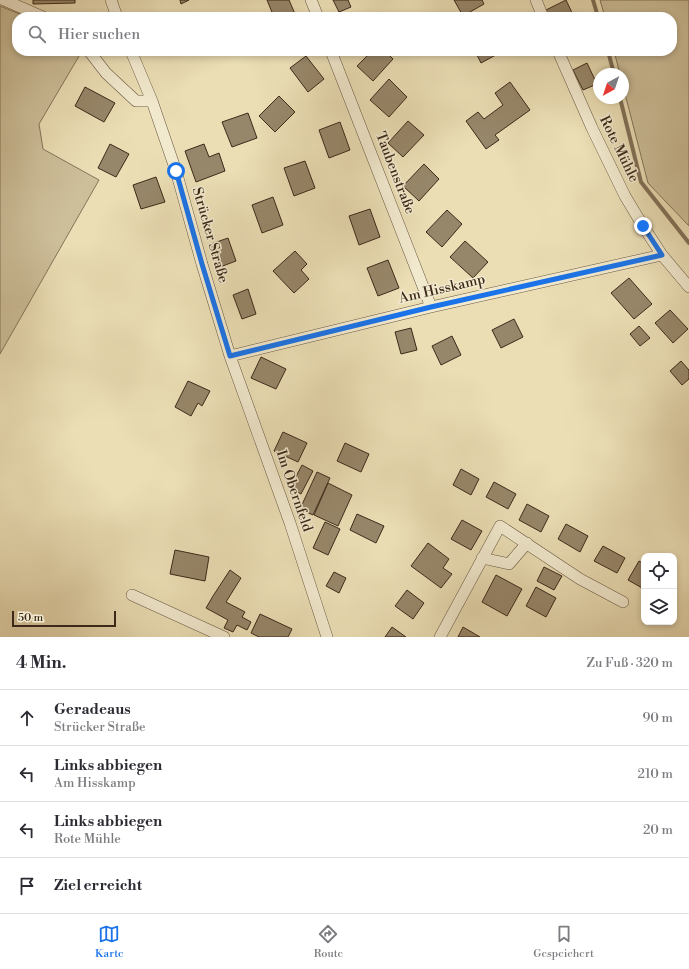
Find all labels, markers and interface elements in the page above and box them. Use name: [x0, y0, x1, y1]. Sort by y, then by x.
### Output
search box: [12, 12, 677, 56]
icon: search: [26, 23, 48, 45]
text: Hier suchen: [58, 25, 140, 44]
north arrow: [593, 68, 629, 104]
street label: Rote Mühle: [595, 113, 643, 185]
street label: Taubenstraße: [371, 129, 419, 217]
route start: [167, 162, 185, 180]
street label: Strücker Straße: [188, 185, 232, 285]
route end: [634, 217, 652, 235]
street label: Am Hisskamp: [396, 270, 487, 308]
street label: Im Obernfeld: [272, 448, 316, 534]
map controls: [641, 553, 677, 625]
button: locate: [641, 553, 677, 589]
button: layers: [641, 589, 677, 625]
scale bar: [12, 609, 116, 628]
text: 50 m: [18, 611, 43, 625]
text: 4 Min.: [16, 652, 66, 674]
text: Zu Fuß · 320 m: [587, 655, 673, 671]
text: Geradeaus: [54, 700, 131, 719]
icon: ahead: [16, 707, 38, 729]
text: 90 m: [642, 710, 673, 726]
text: Strücker Straße: [54, 719, 146, 735]
text: Links abbiegen: [54, 756, 162, 775]
icon: left: [16, 763, 38, 785]
text: 210 m: [638, 766, 673, 782]
text: Am Hisskamp: [54, 775, 136, 791]
text: Links abbiegen: [54, 812, 162, 831]
icon: left: [16, 819, 38, 841]
text: 20 m: [643, 822, 673, 838]
text: Rote Mühle: [54, 831, 121, 847]
icon: arrive: [16, 875, 38, 897]
text: Ziel erreicht: [54, 876, 142, 895]
tab: Karte: [95, 923, 124, 961]
tab: Route: [314, 923, 343, 961]
tab: Gespeichert: [533, 923, 594, 961]

